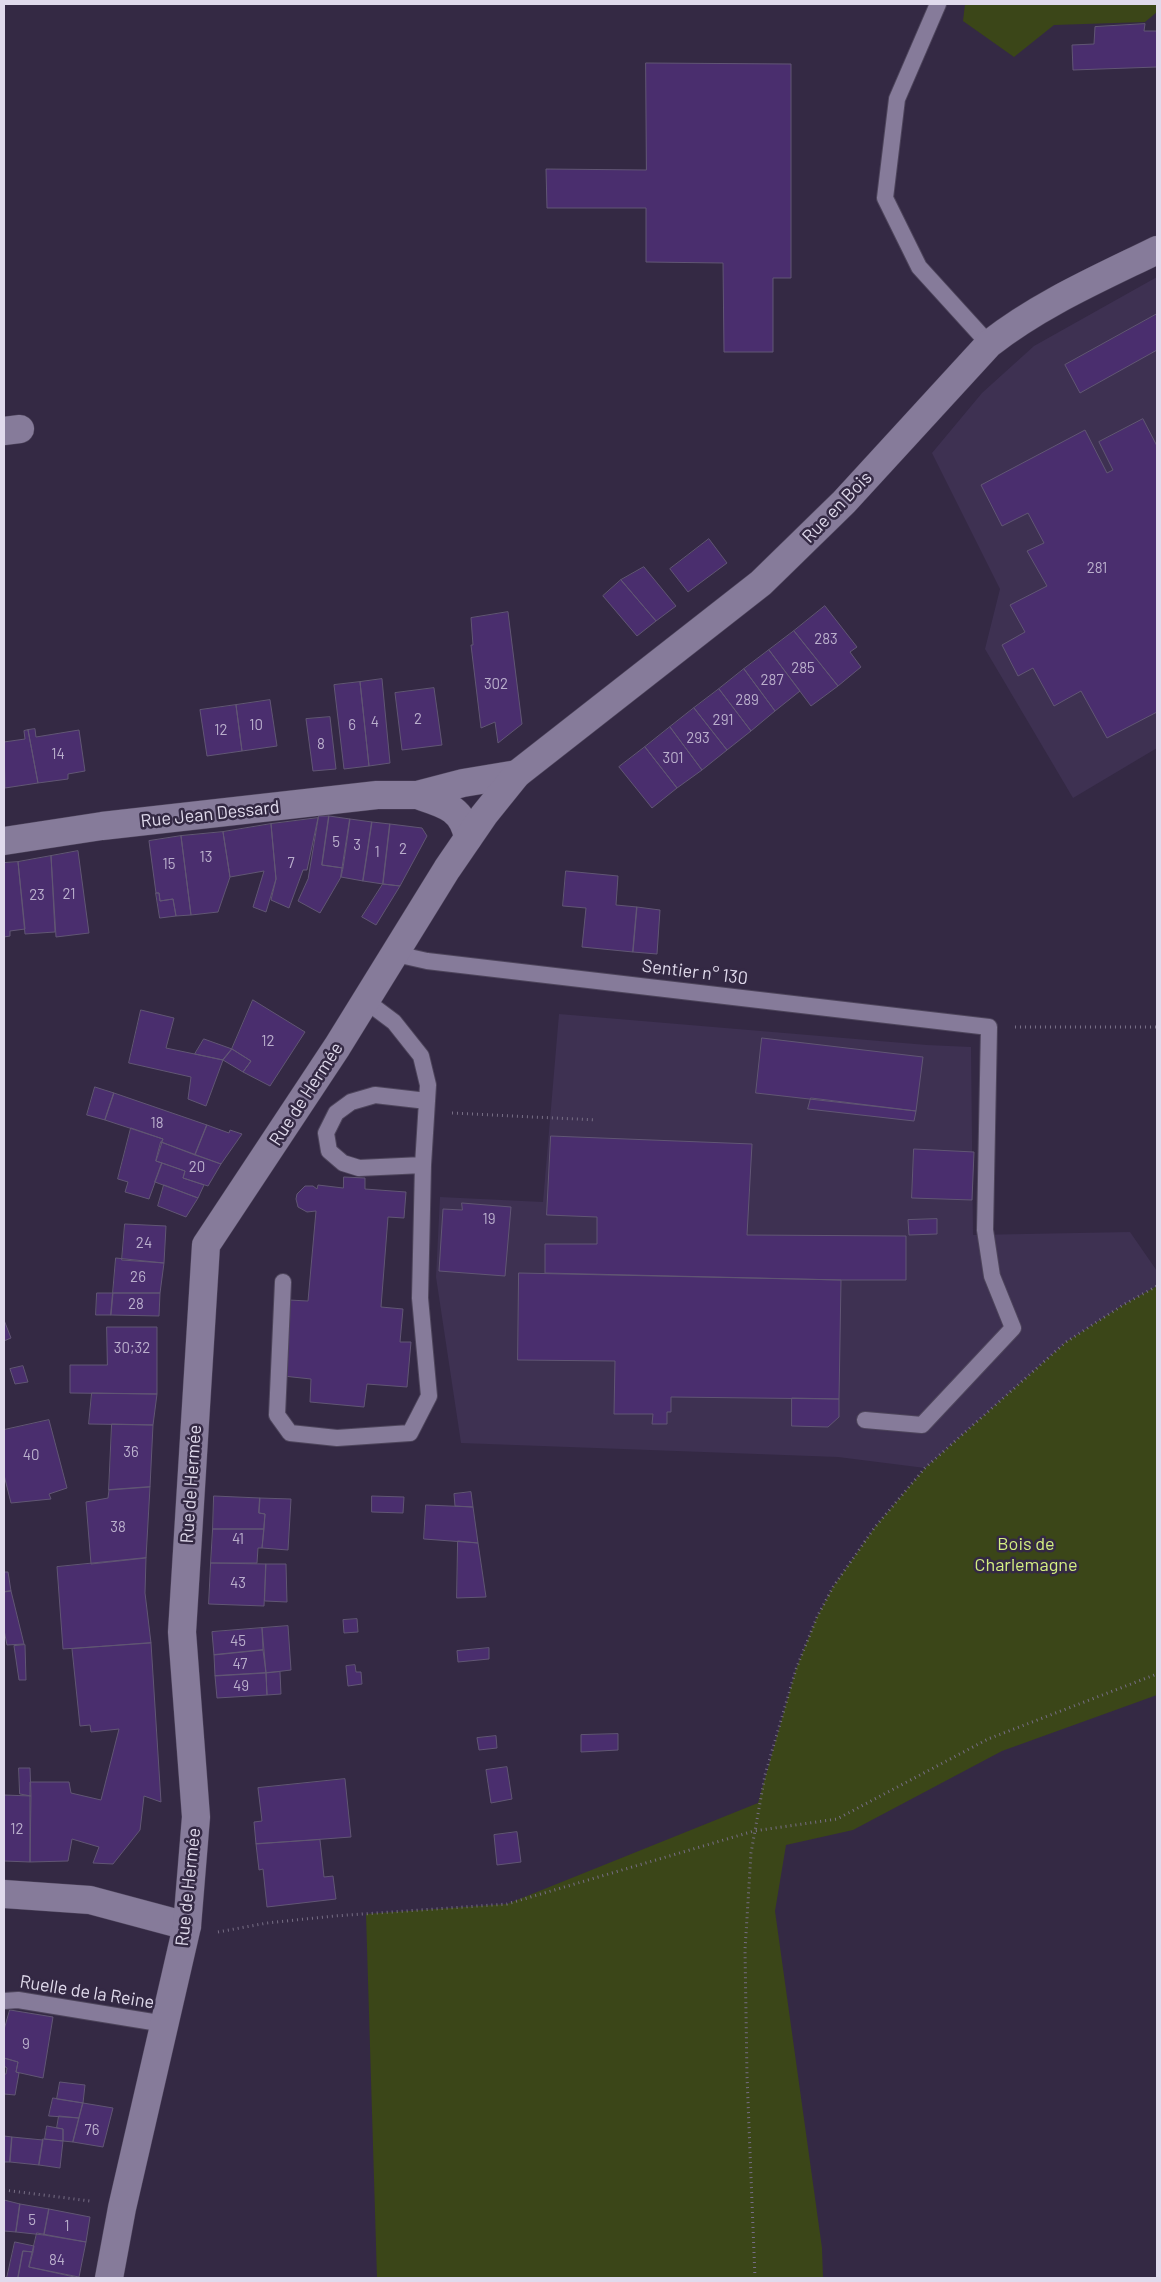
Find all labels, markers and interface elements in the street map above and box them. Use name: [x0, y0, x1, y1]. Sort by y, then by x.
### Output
street label: Rue en Bois: [798, 467, 876, 547]
house number: 281: [1087, 559, 1107, 577]
house number: 283: [814, 630, 838, 648]
house number: 285: [791, 659, 815, 677]
house number: 287: [761, 671, 783, 689]
house number: 302: [484, 675, 508, 693]
house number: 289: [735, 691, 759, 709]
house number: 2: [414, 710, 422, 728]
house number: 291: [713, 711, 733, 729]
house number: 4: [371, 713, 379, 731]
house number: 10: [249, 716, 263, 734]
house number: 6: [348, 716, 356, 734]
house number: 12: [214, 721, 228, 739]
house number: 293: [686, 729, 710, 747]
house number: 8: [317, 735, 325, 753]
house number: 14: [51, 745, 65, 763]
house number: 301: [662, 749, 684, 767]
street label: Rue Jean Dessard: [140, 796, 280, 832]
house number: 5: [332, 833, 340, 851]
house number: 3: [353, 836, 361, 854]
house number: 2: [399, 840, 407, 858]
house number: 1: [374, 843, 380, 861]
house number: 13: [200, 848, 212, 866]
house number: 7: [287, 854, 295, 872]
house number: 15: [163, 855, 175, 873]
house number: 21: [62, 885, 76, 903]
house number: 23: [29, 886, 45, 904]
street label: Sentier n° 130: [641, 955, 749, 989]
house number: 12: [261, 1032, 275, 1050]
street label: Rue de Hermée: [265, 1038, 347, 1150]
house number: 18: [150, 1114, 164, 1132]
house number: 20: [189, 1158, 205, 1176]
house number: 19: [482, 1210, 496, 1228]
house number: 24: [136, 1234, 152, 1252]
house number: 26: [130, 1268, 146, 1286]
house number: 28: [128, 1295, 144, 1313]
house number: 30;32: [114, 1339, 150, 1357]
street label: Rue de Hermée: [176, 1424, 206, 1544]
house number: 36: [123, 1443, 139, 1461]
house number: 40: [23, 1446, 39, 1464]
house number: 38: [110, 1518, 126, 1536]
house number: 41: [232, 1530, 244, 1548]
park label: Bois de Charlemagne: [975, 1533, 1077, 1576]
house number: 43: [230, 1574, 246, 1592]
house number: 45: [230, 1632, 246, 1650]
house number: 47: [233, 1655, 247, 1673]
house number: 49: [233, 1677, 249, 1695]
house number: 12: [10, 1820, 24, 1838]
street label: Rue de Hermée: [171, 1827, 205, 1947]
street label: Ruelle de la Reine: [18, 1971, 156, 2013]
house number: 9: [22, 2035, 30, 2053]
house number: 76: [85, 2121, 99, 2139]
house number: 5: [28, 2211, 36, 2229]
house number: 1: [64, 2217, 70, 2235]
house number: 84: [49, 2251, 65, 2269]

